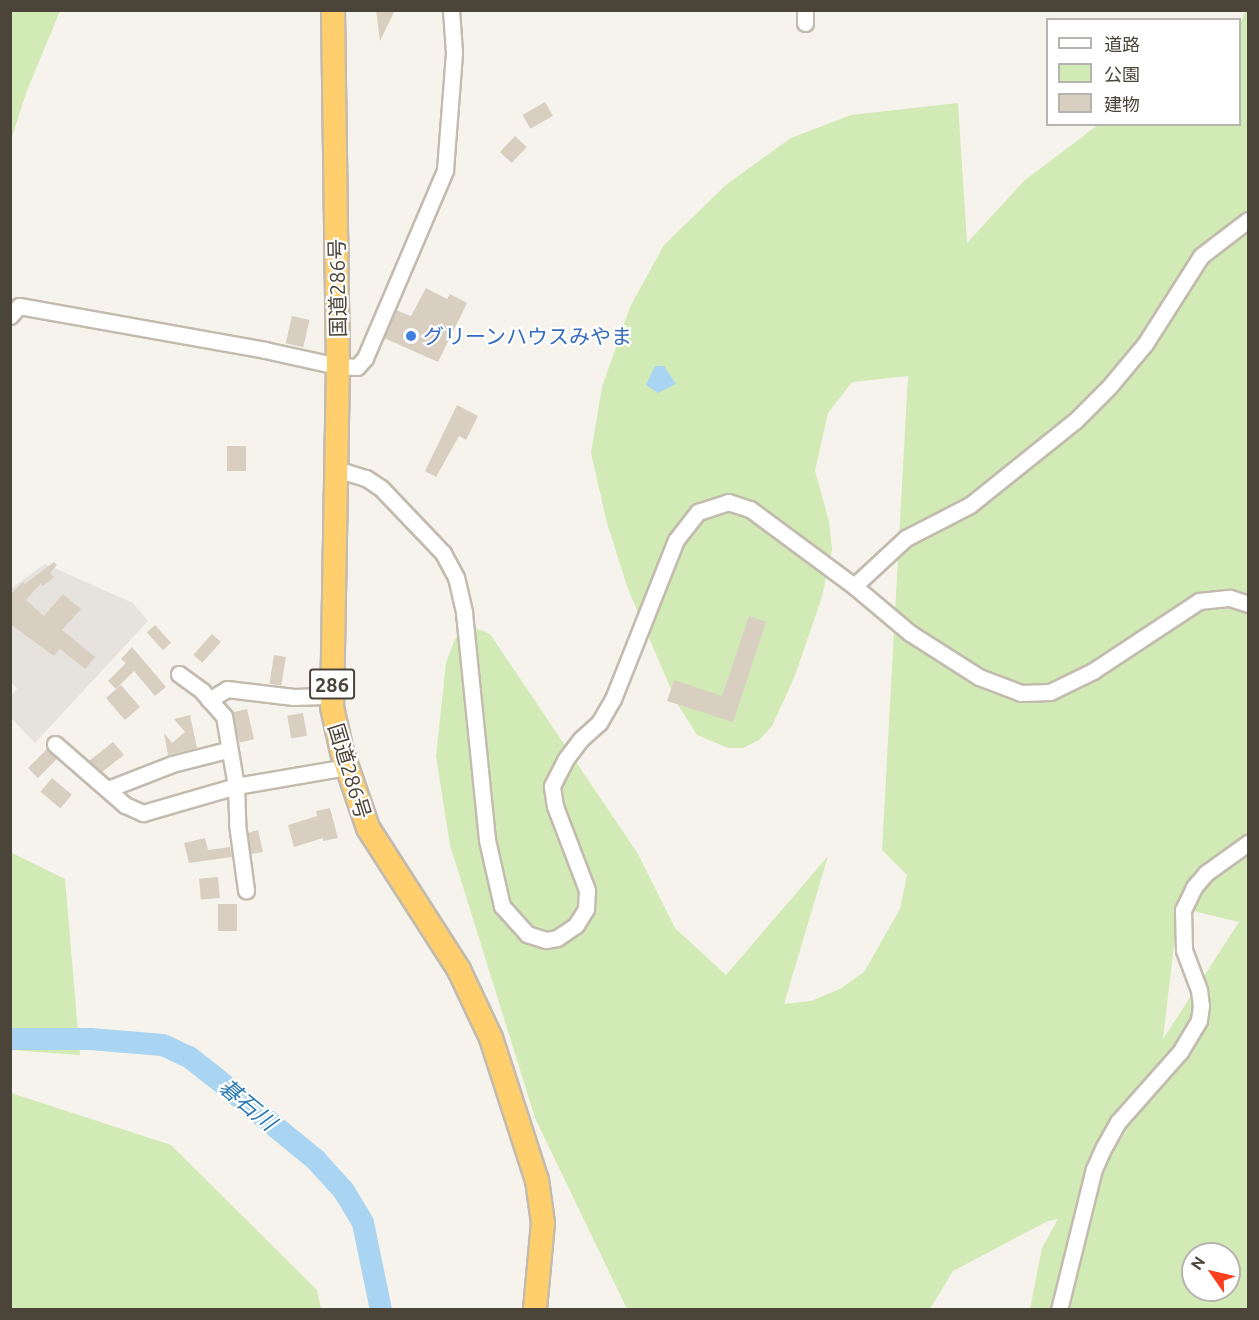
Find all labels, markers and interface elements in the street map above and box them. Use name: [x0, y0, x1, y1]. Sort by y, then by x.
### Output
legend: [1046, 18, 1241, 126]
text: 道路: [1104, 34, 1140, 54]
text: 公園: [1104, 64, 1140, 84]
text: 建物: [1104, 94, 1140, 114]
street label: 国道286号: [324, 239, 350, 337]
place label: グリーンハウスみやま: [423, 323, 633, 349]
marker: グリーンハウスみやま: [404, 329, 418, 343]
road number: 286: [308, 667, 356, 701]
street label: 国道286号: [324, 720, 376, 822]
water label: 碁石川: [214, 1073, 282, 1135]
north arrow: [1181, 1242, 1241, 1302]
text: N: [1187, 1253, 1209, 1273]

